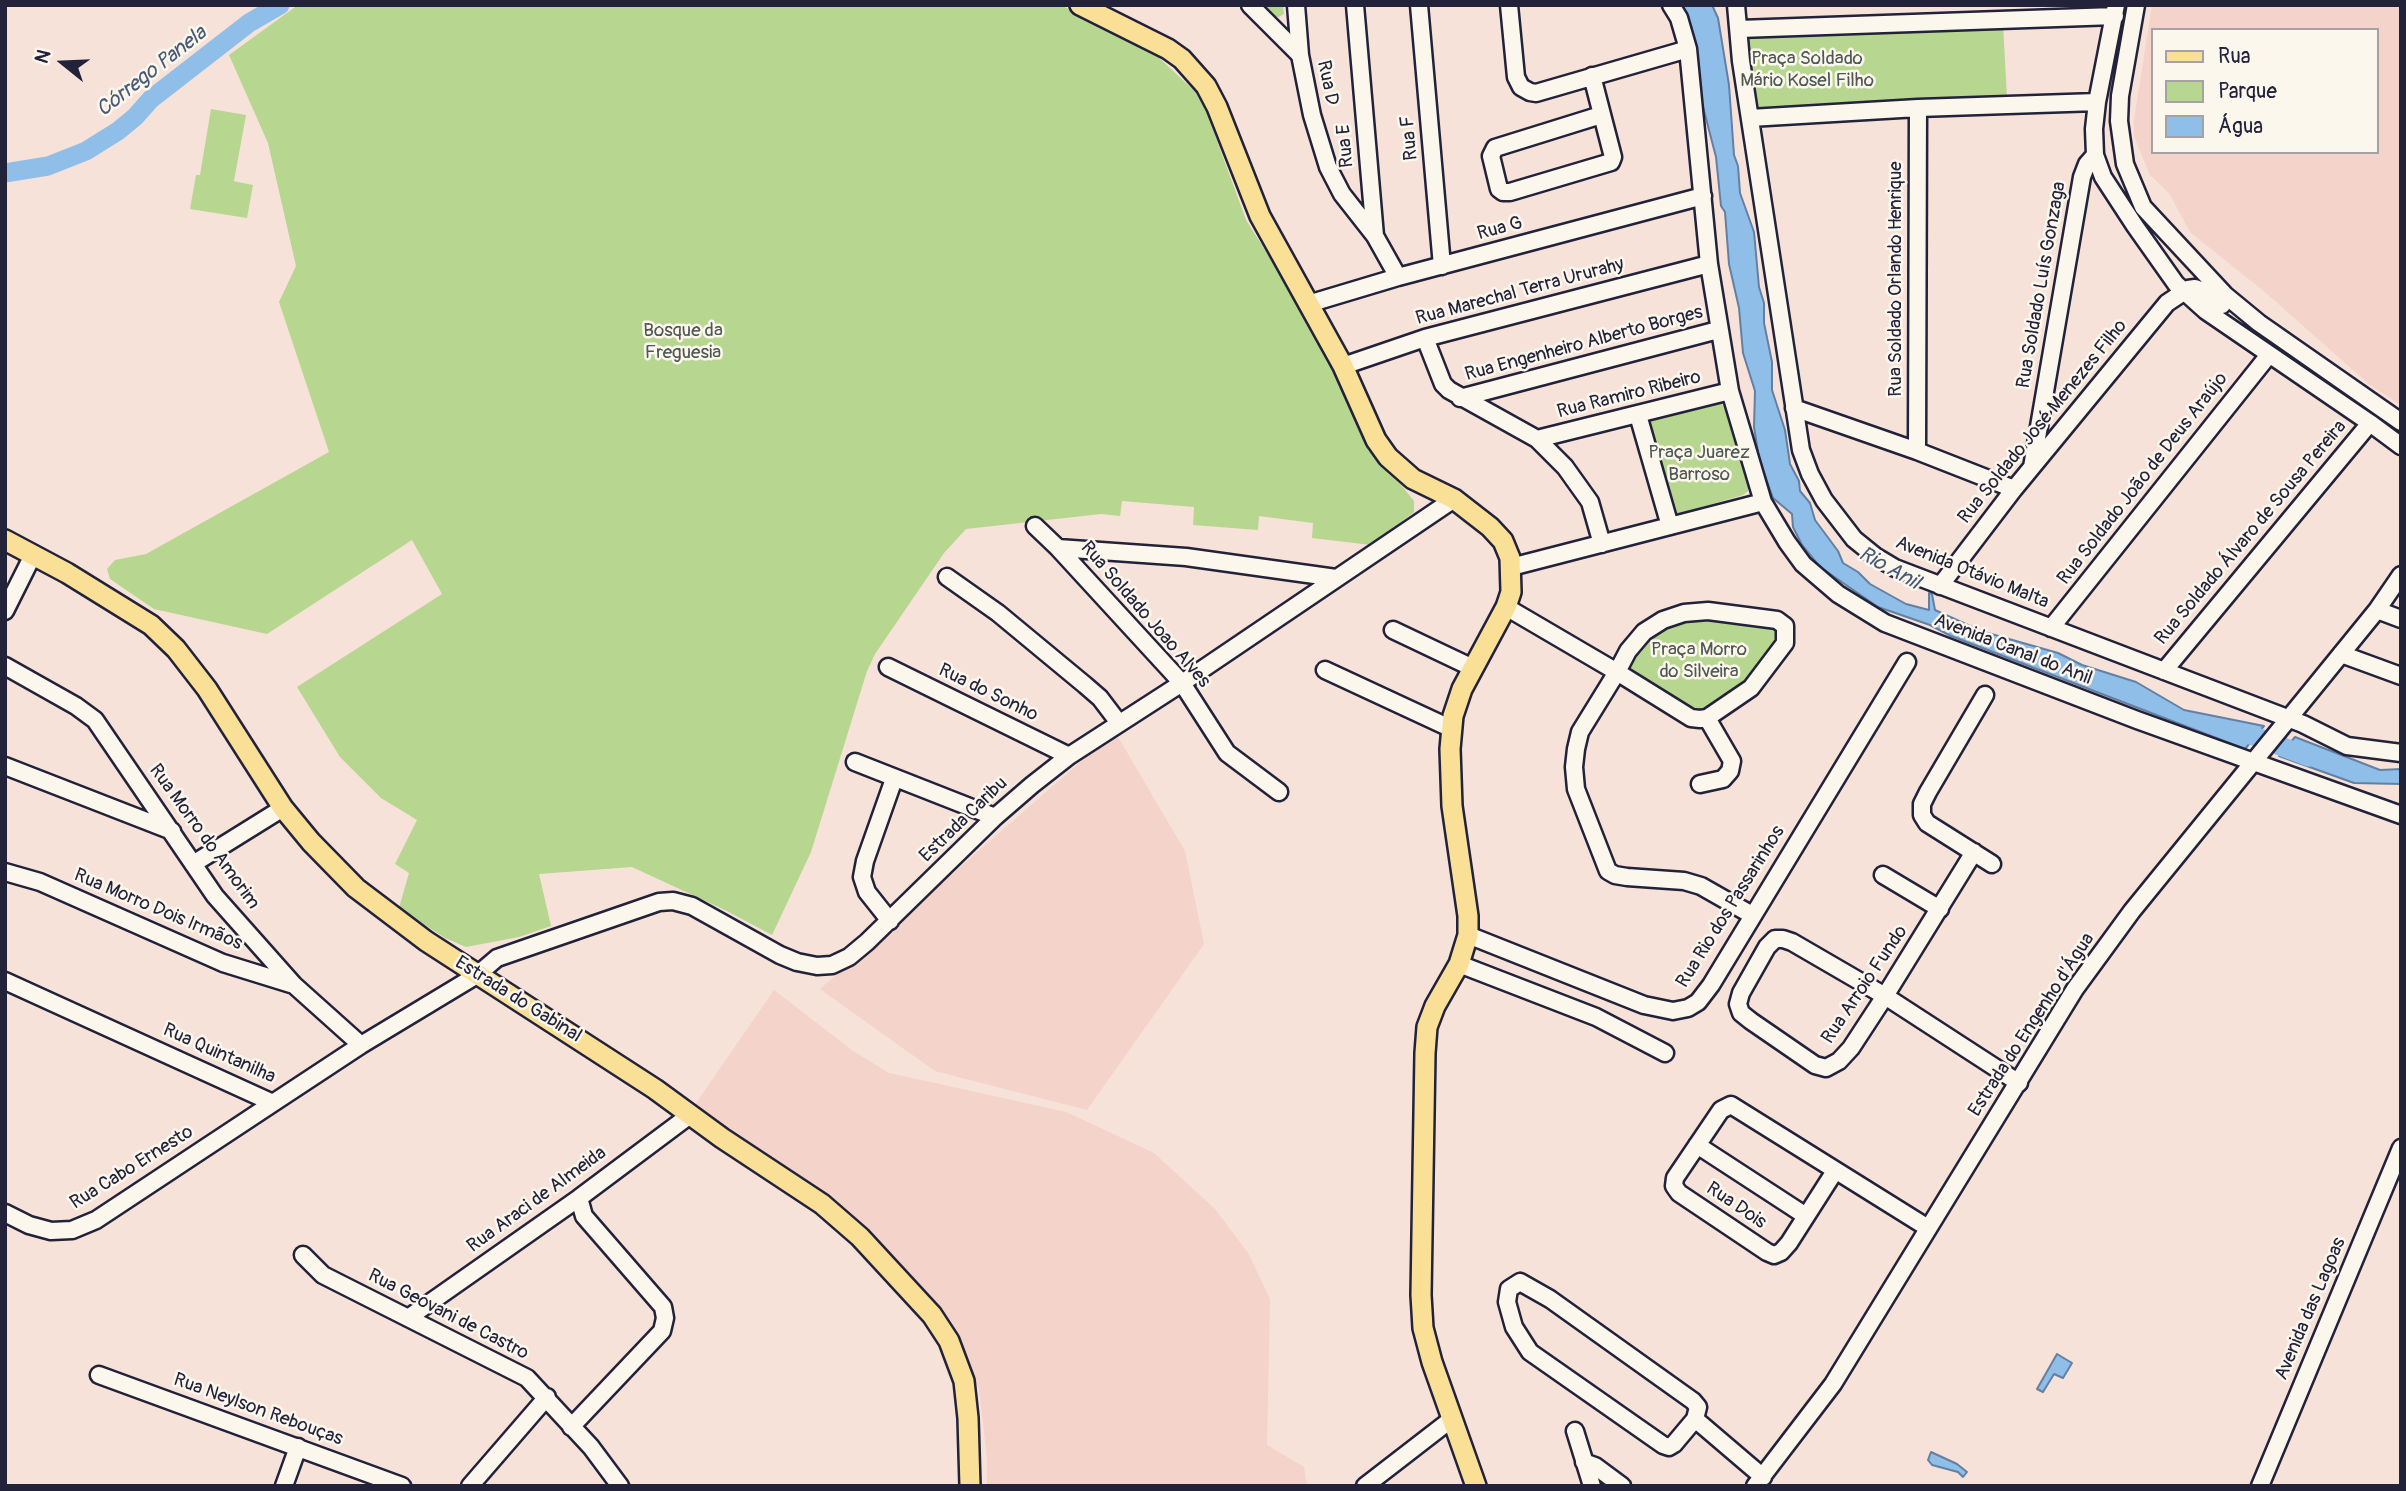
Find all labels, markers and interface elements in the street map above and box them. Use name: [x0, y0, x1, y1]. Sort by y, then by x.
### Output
water label: Córrego Panela: [92, 21, 212, 123]
north arrow: [28, 28, 98, 98]
legend: [2150, 28, 2378, 154]
text: Rua: [2218, 43, 2251, 70]
text: N: [30, 47, 56, 66]
park label: Praça Soldado Mário Kosel Filho: [1740, 48, 1874, 92]
street label: Rua D: [1311, 58, 1343, 108]
text: Parque: [2218, 78, 2277, 105]
text: Água: [2218, 113, 2263, 140]
street label: Rua F: [1397, 115, 1423, 161]
street label: Rua E: [1333, 123, 1359, 169]
street label: Rua Soldado Orlando Henrique: [1885, 161, 1907, 397]
street label: Rua Soldado Luís Gonzaga: [2013, 180, 2071, 390]
street label: Rua G: [1475, 212, 1525, 246]
street label: Rua Marechal Terra Ururahy: [1413, 253, 1627, 331]
street label: Rua Engenheiro Alberto Borges: [1463, 301, 1705, 387]
street label: Rua Soldado José Menezes Filho: [1954, 315, 2132, 529]
park label: Bosque da Freguesia: [643, 320, 723, 364]
street label: Rua Ramiro Ribeiro: [1555, 366, 1703, 424]
street label: Rua Soldado João de Deus Araújo: [2053, 368, 2233, 590]
street label: Rua Soldado Álvaro de Sousa Pereira: [2150, 416, 2352, 650]
park label: Praça Juarez Barroso: [1648, 442, 1750, 486]
street label: Avenida Otávio Malta: [1892, 532, 2052, 614]
street label: Rua Soldado Joao Alves: [1075, 537, 1215, 693]
water label: Rio Anil: [1854, 542, 1924, 596]
street label: Avenida Canal do Anil: [1931, 609, 2095, 691]
park label: Praça Morro do Silveira: [1651, 639, 1747, 683]
street label: Rua do Sonho: [935, 659, 1041, 727]
street label: Rua Morro do Amorim: [144, 760, 264, 914]
street label: Estrada Caribu: [915, 772, 1013, 868]
street label: Rua Rio dos Passarinhos: [1672, 822, 1790, 992]
street label: Rua Morro Dois Irmãos: [70, 864, 246, 956]
street label: Rua Arroio Fundo: [1817, 921, 1913, 1049]
street label: Estrada do Engenho d'Água: [1964, 929, 2100, 1121]
street label: Estrada do Gabinal: [450, 952, 586, 1048]
street label: Rua Quintanilha: [159, 1019, 279, 1089]
street label: Rua Cabo Ernesto: [66, 1121, 198, 1215]
street label: Rua Araci de Almeida: [463, 1142, 611, 1258]
street label: Rua Dois: [1702, 1178, 1770, 1234]
street label: Avenida das Lagoas: [2271, 1234, 2351, 1384]
street label: Rua Geovani de Castro: [364, 1265, 532, 1365]
street label: Rua Neylson Rebouças: [170, 1369, 346, 1451]

